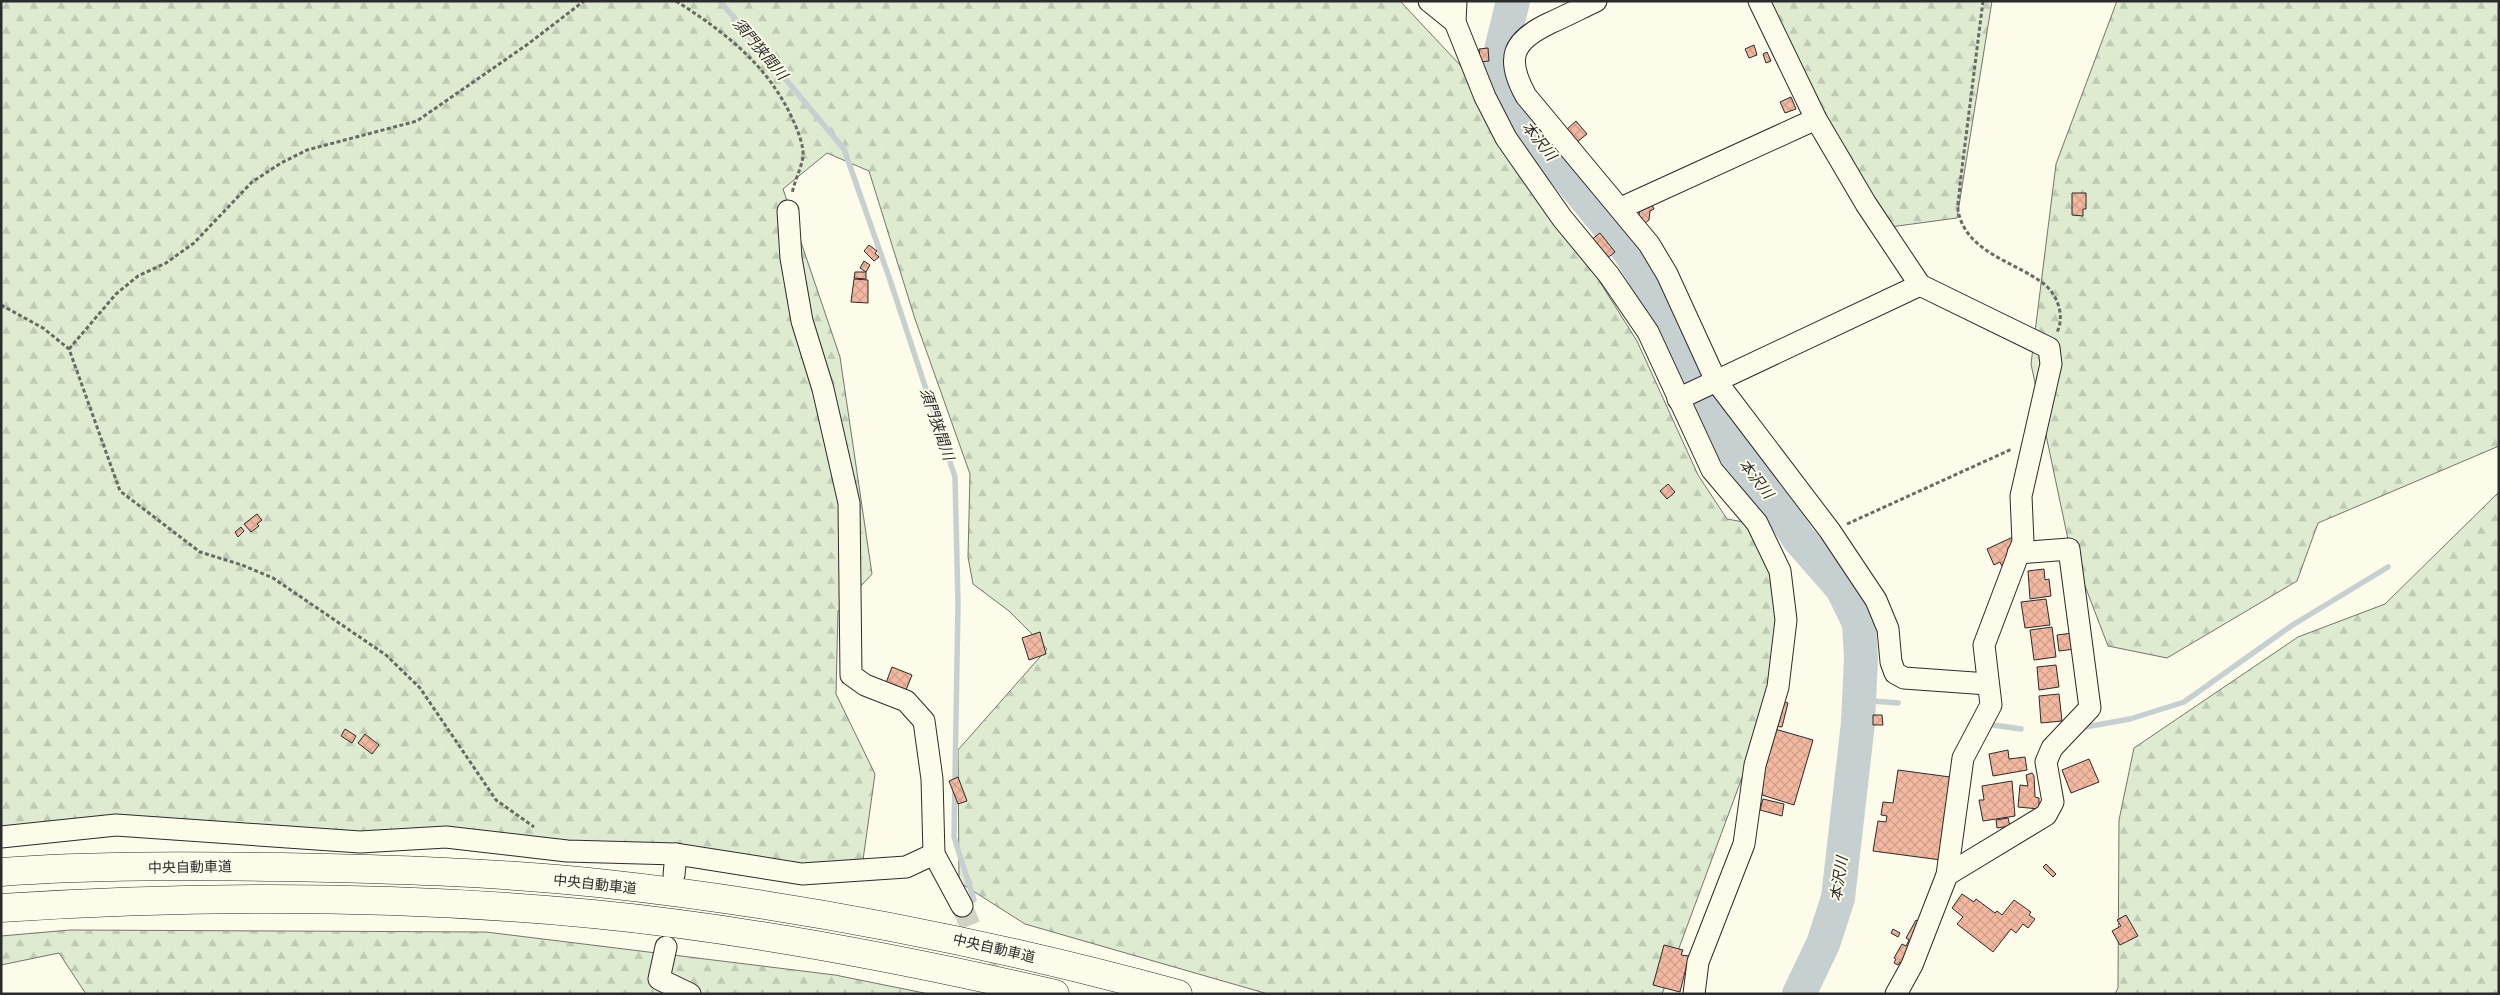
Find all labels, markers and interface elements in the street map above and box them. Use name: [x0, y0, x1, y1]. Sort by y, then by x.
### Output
water label: 須門狭間川: [729, 14, 792, 85]
water label: 本沢川: [1518, 118, 1561, 166]
water label: 須門狭間川: [916, 386, 958, 464]
water label: 本沢川: [1735, 456, 1778, 504]
water label: 本沢川: [1827, 853, 1852, 903]
street label: 中央自動車道: [148, 858, 232, 877]
street label: 中央自動車道: [552, 872, 638, 897]
street label: 中央自動車道: [951, 931, 1037, 966]

